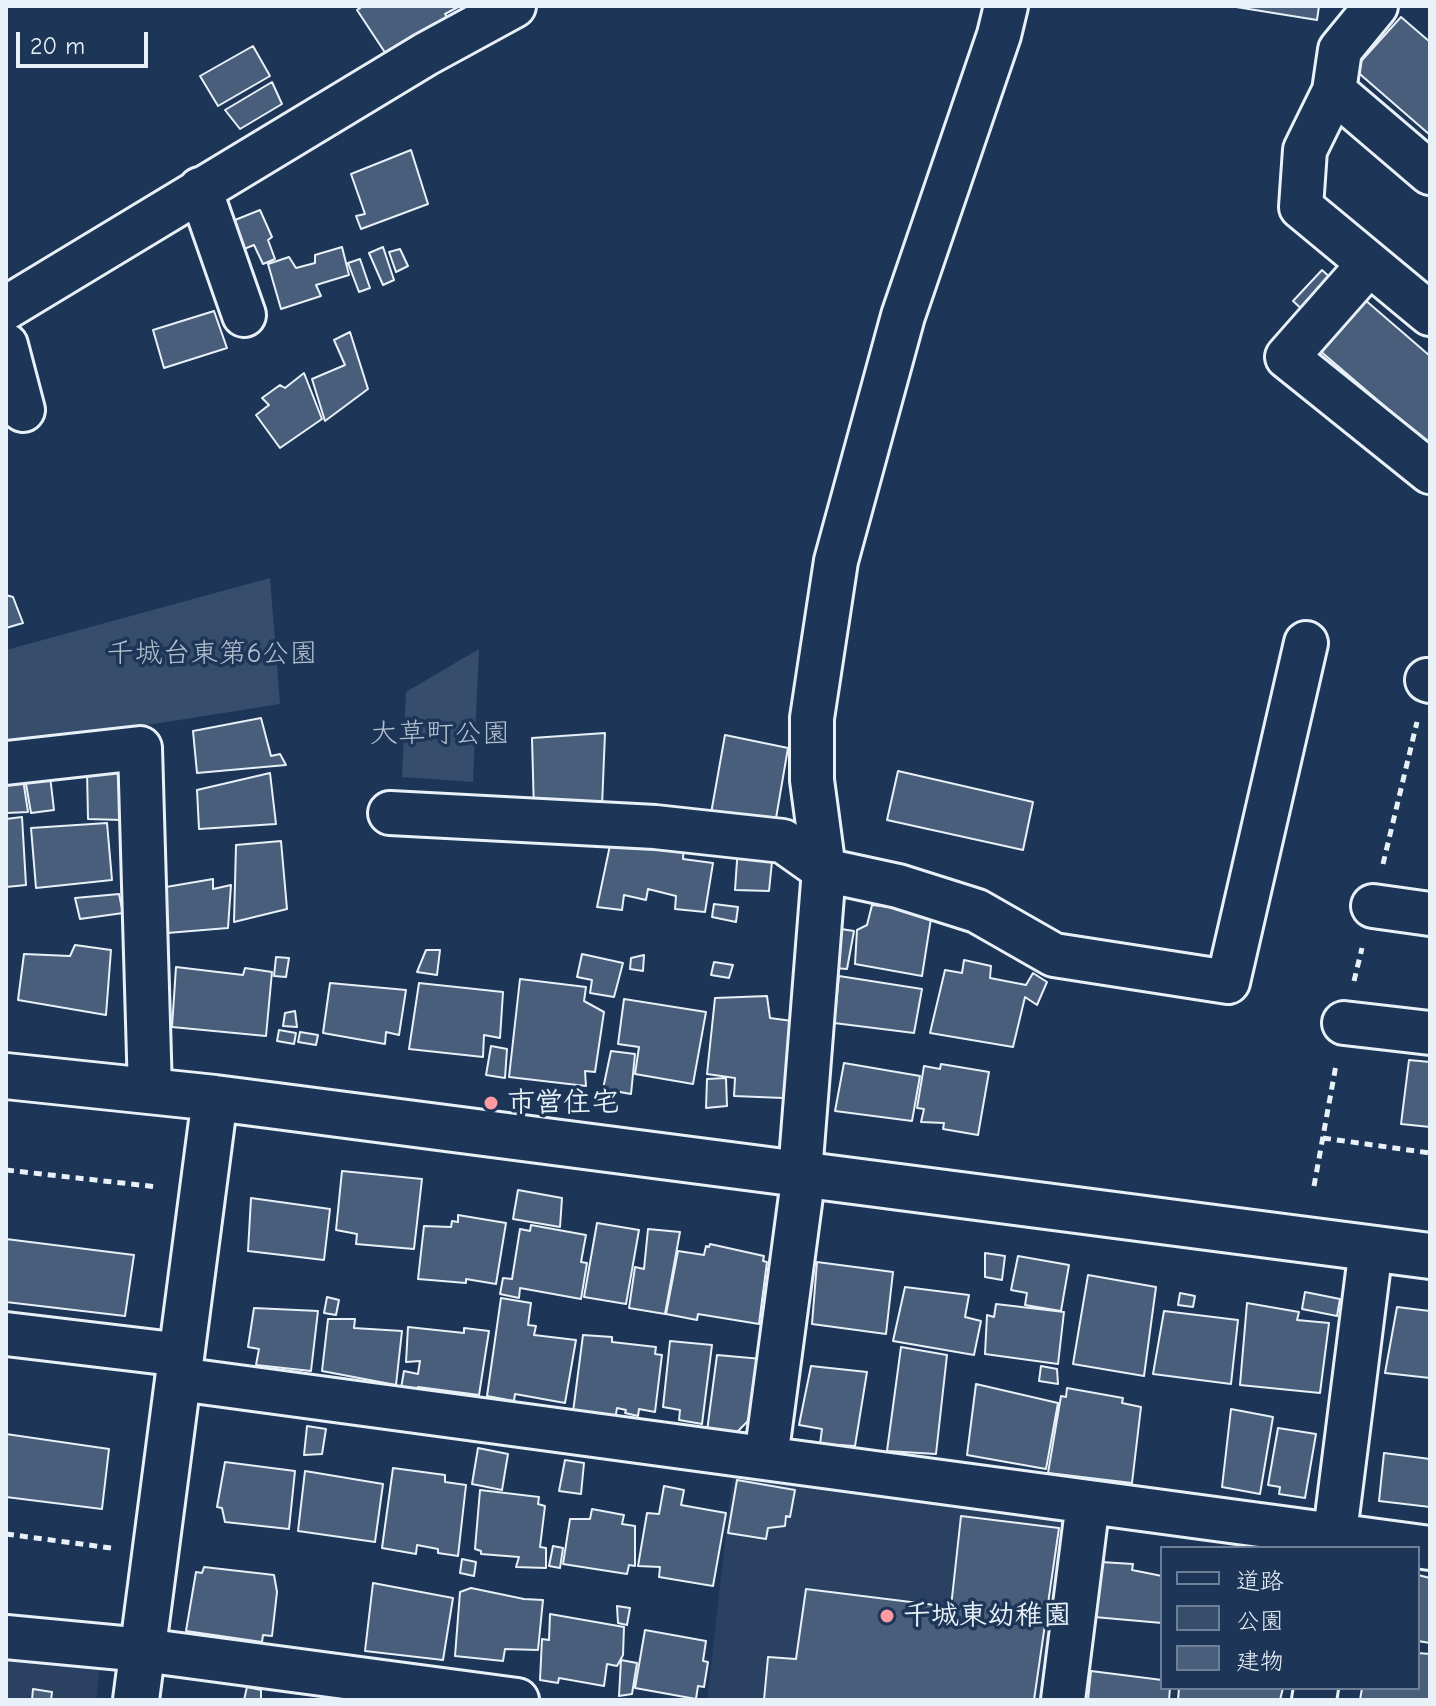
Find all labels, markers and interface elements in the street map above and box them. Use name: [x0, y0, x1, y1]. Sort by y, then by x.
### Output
scale bar: [20, 16, 152, 66]
text: 20 m: [30, 32, 85, 60]
park label: 千城台東第6公園: [106, 637, 318, 671]
park label: 大草町公園: [370, 717, 510, 751]
place label: 市営住宅: [507, 1086, 619, 1120]
marker: 市営住宅: [482, 1094, 500, 1112]
legend: [1160, 1546, 1420, 1690]
text: 道路: [1236, 1567, 1284, 1595]
place label: 千城東幼稚園: [903, 1599, 1071, 1633]
marker: 千城東幼稚園: [878, 1607, 896, 1625]
text: 公園: [1236, 1607, 1284, 1635]
text: 建物: [1236, 1647, 1284, 1675]

